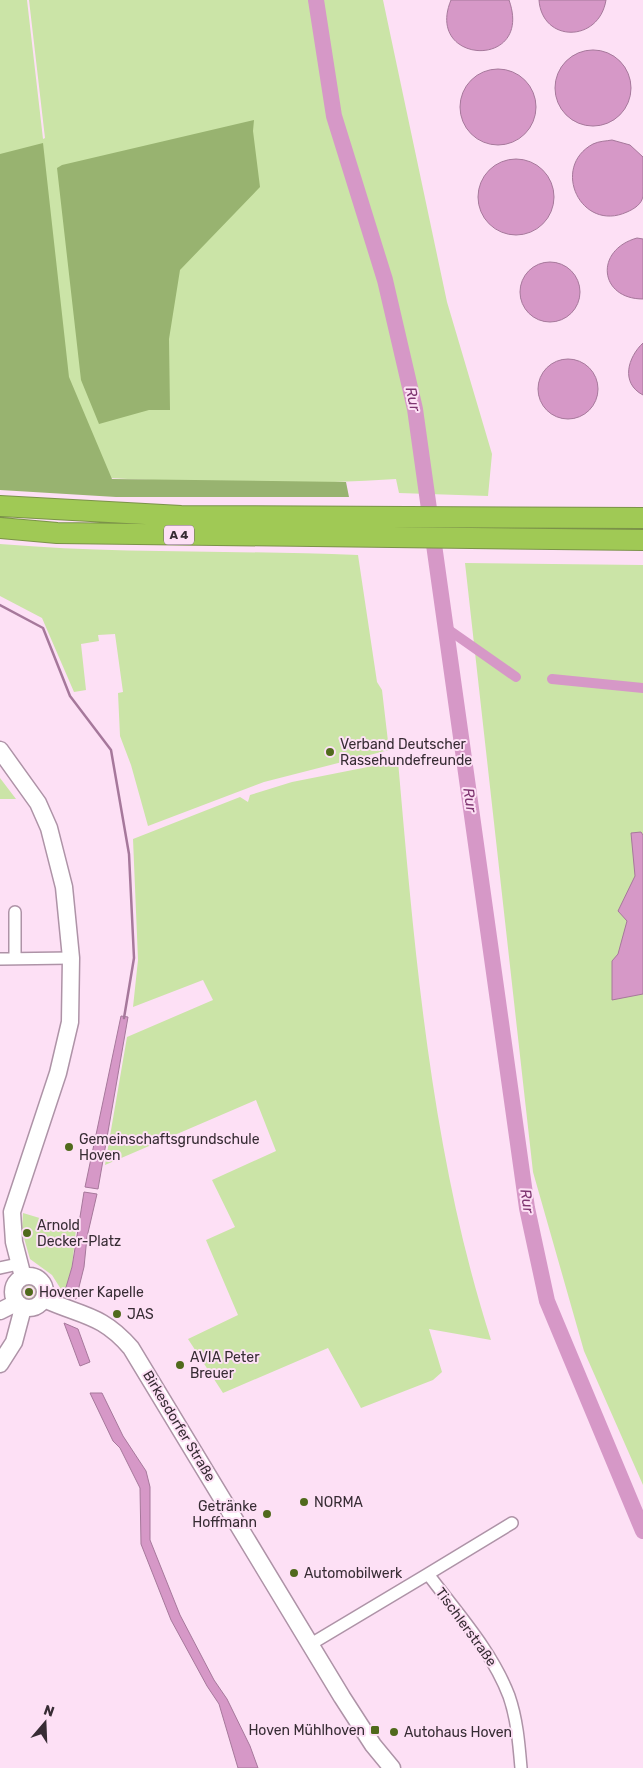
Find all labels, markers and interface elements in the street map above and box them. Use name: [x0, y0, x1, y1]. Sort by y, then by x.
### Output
water label: Rur: [402, 385, 425, 414]
road number: A 4: [164, 526, 194, 544]
place label: Verband Deutscher Rassehundefreunde: [340, 736, 472, 769]
marker: Verband Deutscher Rassehundefreunde: [324, 746, 336, 758]
water label: Rur: [459, 787, 481, 815]
place label: Gemeinschaftsgrundschule Hoven: [79, 1131, 260, 1164]
marker: Gemeinschaftsgrundschule Hoven: [63, 1141, 75, 1153]
water label: Rur: [516, 1187, 538, 1216]
place label: Arnold Decker-Platz: [37, 1217, 121, 1250]
marker: Arnold Decker-Platz: [21, 1227, 33, 1239]
place label: Hovener Kapelle: [39, 1284, 144, 1301]
marker: Hovener Kapelle: [23, 1286, 35, 1298]
place label: JAS: [127, 1306, 154, 1323]
marker: JAS: [111, 1308, 123, 1320]
place label: AVIA Peter Breuer: [190, 1349, 260, 1382]
marker: AVIA Peter Breuer: [174, 1359, 186, 1371]
street label: Birkesdorfer Straße: [139, 1367, 219, 1485]
place label: NORMA: [314, 1494, 363, 1511]
marker: NORMA: [298, 1496, 310, 1508]
place label: Getränke Hoffmann: [192, 1498, 257, 1531]
marker: Getränke Hoffmann: [261, 1508, 273, 1520]
place label: Automobilwerk: [304, 1565, 403, 1582]
marker: Automobilwerk: [288, 1567, 300, 1579]
street label: Tischlerstraße: [432, 1584, 500, 1670]
north arrow: [20, 1698, 70, 1748]
text: N: [42, 1702, 57, 1721]
place label: Hoven Mühlhoven: [248, 1722, 365, 1739]
marker: Hoven Mühlhoven: [369, 1724, 381, 1736]
place label: Autohaus Hoven: [404, 1724, 512, 1741]
marker: Autohaus Hoven: [388, 1726, 400, 1738]

